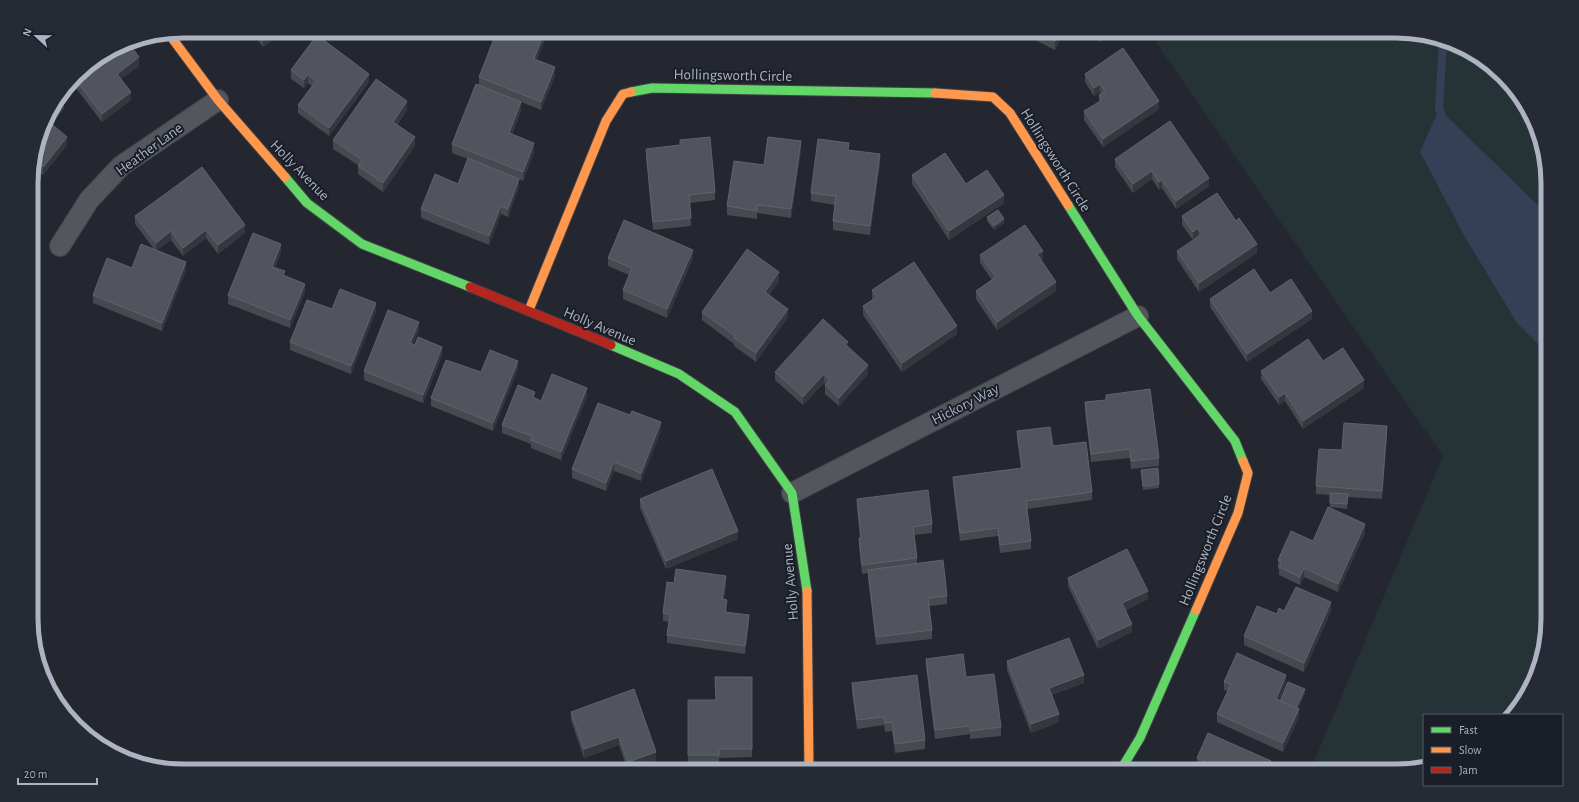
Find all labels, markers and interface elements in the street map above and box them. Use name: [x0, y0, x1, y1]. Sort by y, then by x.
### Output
north arrow: [16, 16, 56, 56]
text: N: [21, 27, 34, 38]
street label: Hollingsworth Circle: [674, 67, 793, 84]
street label: Hollingsworth Circle: [1018, 106, 1093, 215]
street label: Heather Lane: [113, 120, 185, 178]
street label: Holly Avenue: [267, 137, 332, 203]
street label: Holly Avenue: [561, 304, 638, 349]
street label: Hickory Way: [929, 381, 1002, 428]
street label: Hollingsworth Circle: [1176, 492, 1235, 608]
street label: Holly Avenue: [780, 543, 801, 621]
legend: [1423, 714, 1563, 786]
text: Fast: [1459, 724, 1478, 736]
text: Slow: [1459, 744, 1481, 756]
scale bar: [18, 760, 97, 786]
text: Jam: [1459, 764, 1478, 776]
text: 20 m: [24, 768, 47, 780]

